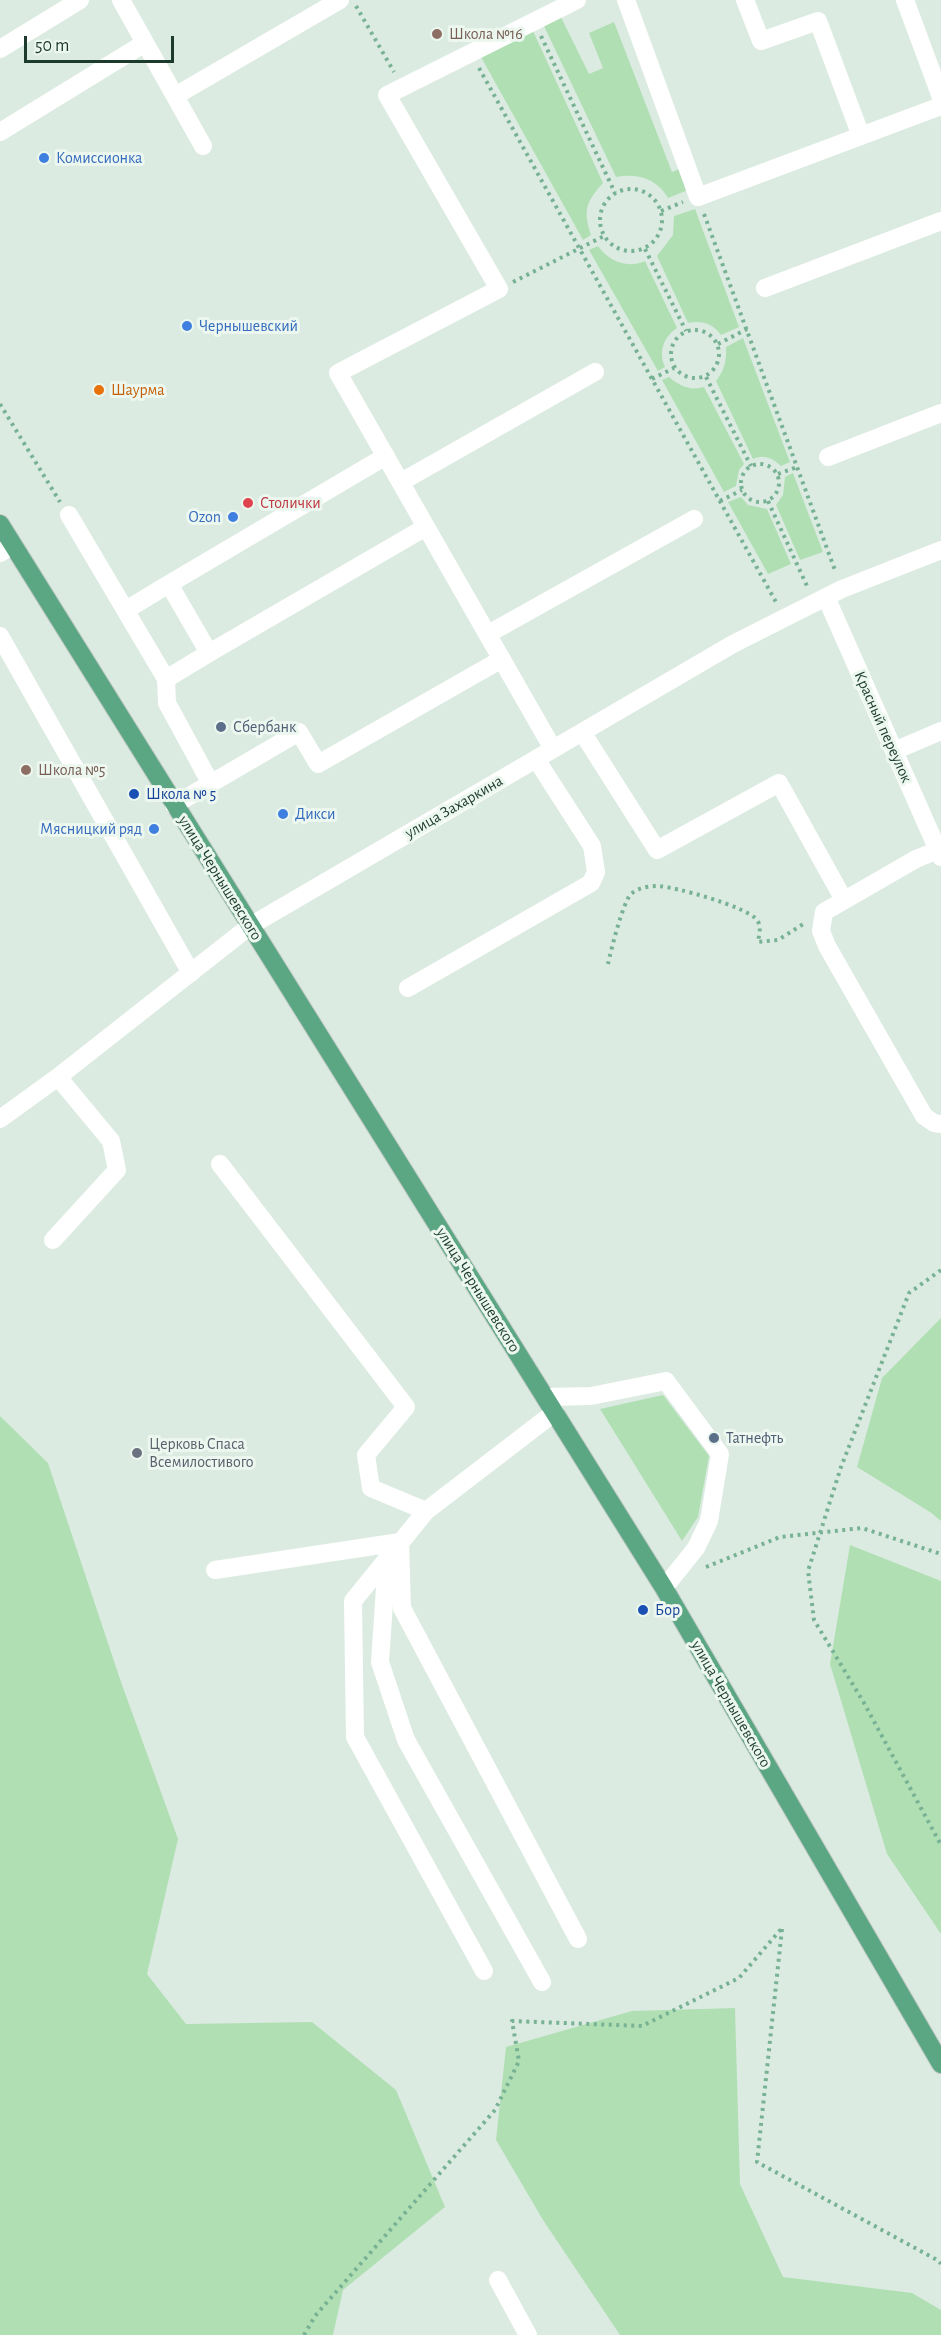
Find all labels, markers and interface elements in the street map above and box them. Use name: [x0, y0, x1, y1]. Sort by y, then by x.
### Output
scale bar: [27, 24, 177, 62]
place label: Школа №16: [449, 24, 523, 44]
marker: Школа №16: [430, 27, 444, 41]
text: 50 m: [35, 37, 69, 55]
place label: Комиссионка: [56, 148, 142, 168]
marker: Комиссионка: [37, 151, 51, 165]
place label: Чернышевский: [199, 316, 298, 336]
marker: Чернышевский: [180, 319, 194, 333]
place label: Шаурма: [111, 380, 165, 400]
marker: Шаурма: [92, 383, 106, 397]
place label: Столички: [260, 493, 321, 513]
marker: Столички: [241, 496, 255, 510]
place label: Ozon: [189, 507, 221, 527]
marker: Ozon: [226, 510, 240, 524]
street label: Красный переулок: [850, 668, 916, 786]
place label: Сбербанк: [233, 717, 296, 737]
marker: Сбербанк: [214, 720, 228, 734]
place label: Школа №5: [38, 760, 106, 780]
marker: Школа №5: [19, 763, 33, 777]
street label: улица Захаркина: [402, 771, 506, 843]
place label: Школа № 5: [146, 784, 216, 804]
marker: Школа № 5: [127, 787, 141, 801]
place label: Дикси: [295, 804, 335, 824]
marker: Дикси: [276, 807, 290, 821]
street label: улица Чернышевского: [174, 812, 266, 944]
place label: Мясницкий ряд: [40, 819, 142, 839]
marker: Мясницкий ряд: [147, 822, 161, 836]
street label: улица Чернышевского: [432, 1224, 524, 1356]
place label: Татнефть: [726, 1428, 783, 1448]
marker: Татнефть: [707, 1431, 721, 1445]
place label: Церковь Спаса Всемилостивого: [149, 1434, 254, 1472]
marker: Церковь Спаса Всемилостивого: [130, 1446, 144, 1460]
place label: Бор: [655, 1600, 680, 1620]
marker: Бор: [636, 1603, 650, 1617]
street label: улица Чернышевского: [687, 1637, 775, 1771]

